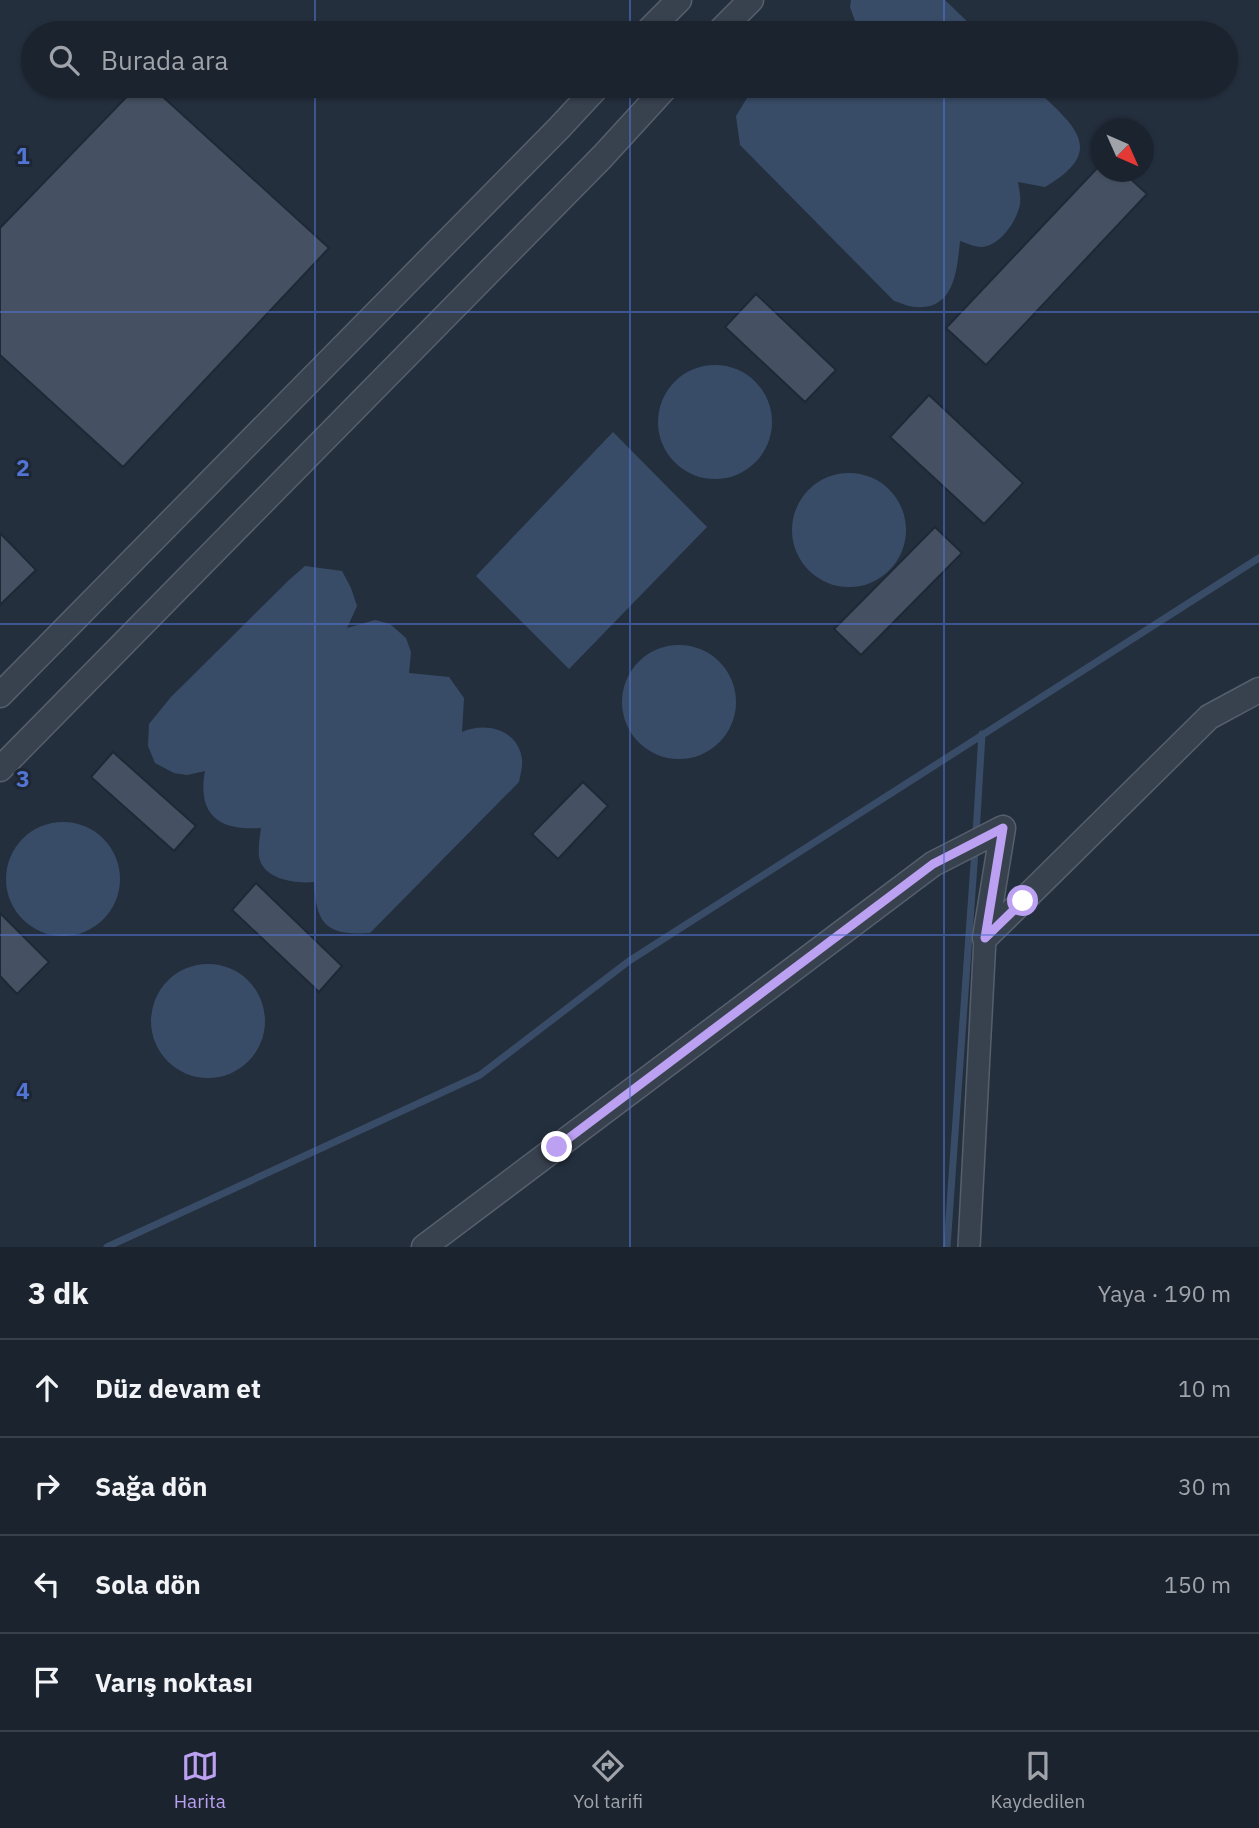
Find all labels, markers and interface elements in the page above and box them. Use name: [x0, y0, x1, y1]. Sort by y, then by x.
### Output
search box: [21, 21, 1238, 98]
icon: search: [45, 41, 83, 79]
text: Burada ara: [101, 43, 228, 77]
north arrow: [1091, 119, 1154, 182]
text: 1: [16, 140, 30, 170]
text: 2: [16, 452, 30, 482]
text: 3: [16, 763, 30, 793]
route start: [1007, 885, 1038, 916]
text: 4: [16, 1075, 30, 1105]
route end: [541, 1131, 572, 1162]
text: 3 dk: [28, 1273, 89, 1312]
text: Yaya · 190 m: [1098, 1278, 1231, 1308]
icon: ahead: [28, 1369, 66, 1407]
text: Düz devam et: [95, 1371, 261, 1405]
text: 10 m: [1178, 1373, 1231, 1403]
icon: right: [28, 1467, 66, 1505]
text: Sağa dön: [95, 1469, 207, 1503]
text: 30 m: [1178, 1471, 1231, 1501]
icon: left: [28, 1565, 66, 1603]
text: Sola dön: [95, 1567, 201, 1601]
text: 150 m: [1164, 1569, 1231, 1599]
icon: arrive: [28, 1663, 66, 1701]
text: Varış noktası: [95, 1665, 253, 1699]
tab: Harita: [174, 1747, 226, 1813]
tab: Yol tarifi: [573, 1747, 643, 1813]
tab: Kaydedilen: [990, 1747, 1085, 1813]

